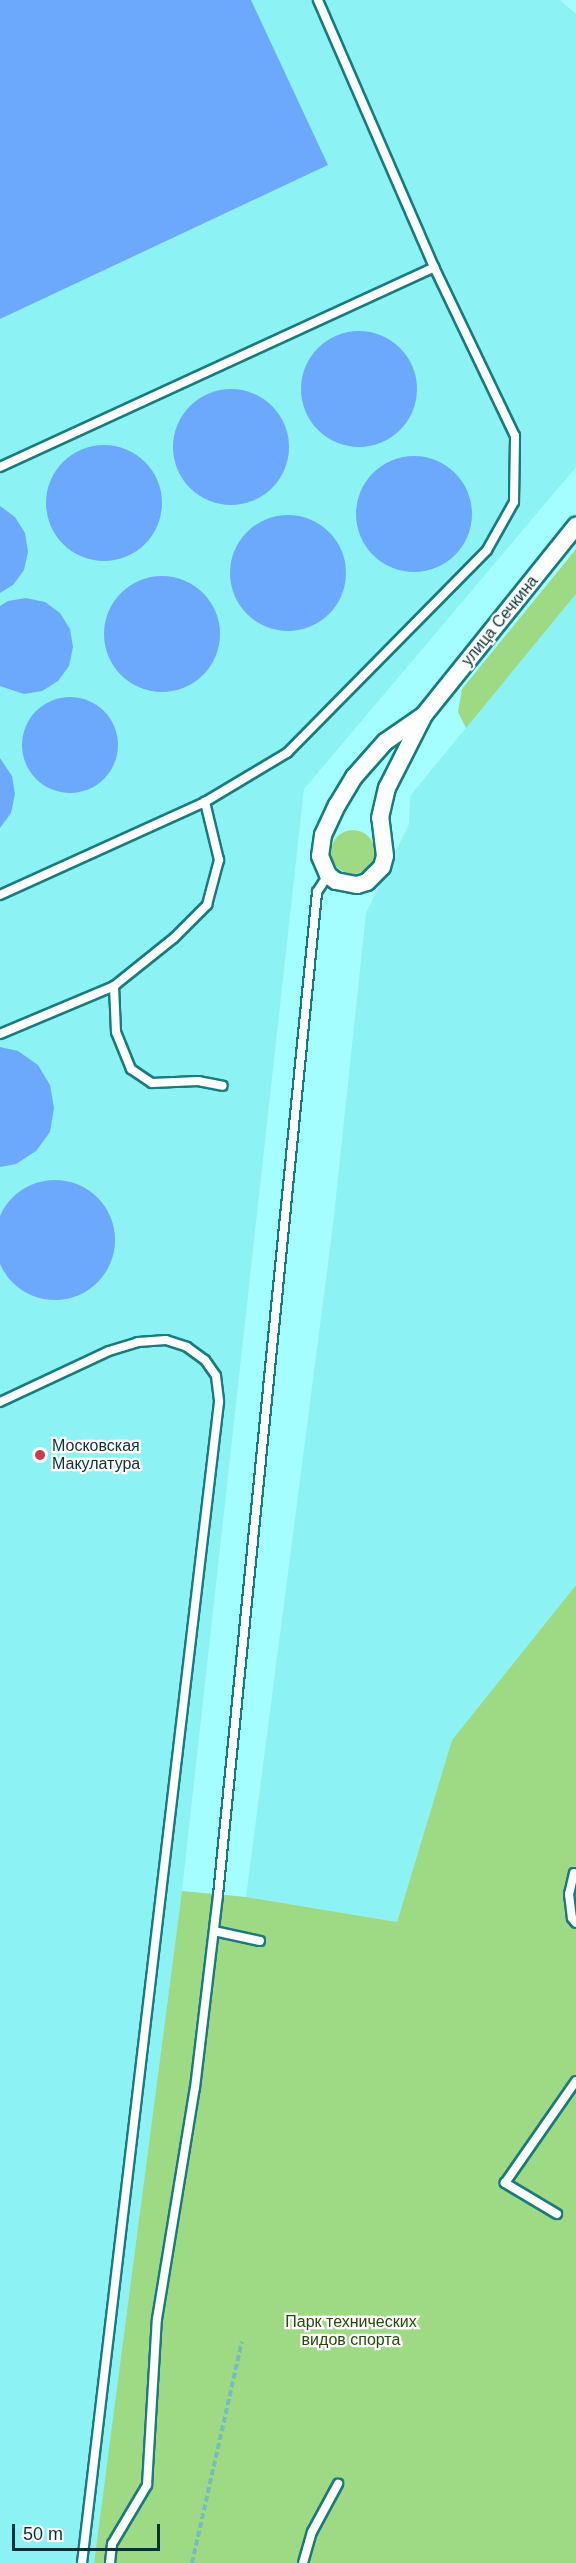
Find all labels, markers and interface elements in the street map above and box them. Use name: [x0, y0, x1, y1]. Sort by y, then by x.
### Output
street label: улица Сечкина: [458, 572, 542, 670]
place label: Московская Макулатура: [52, 1436, 140, 1474]
marker: Московская Макулатура: [33, 1448, 47, 1462]
park label: Парк технических видов спорта: [285, 2312, 417, 2350]
scale bar: [15, 2512, 164, 2550]
text: 50 m: [23, 2524, 63, 2544]

